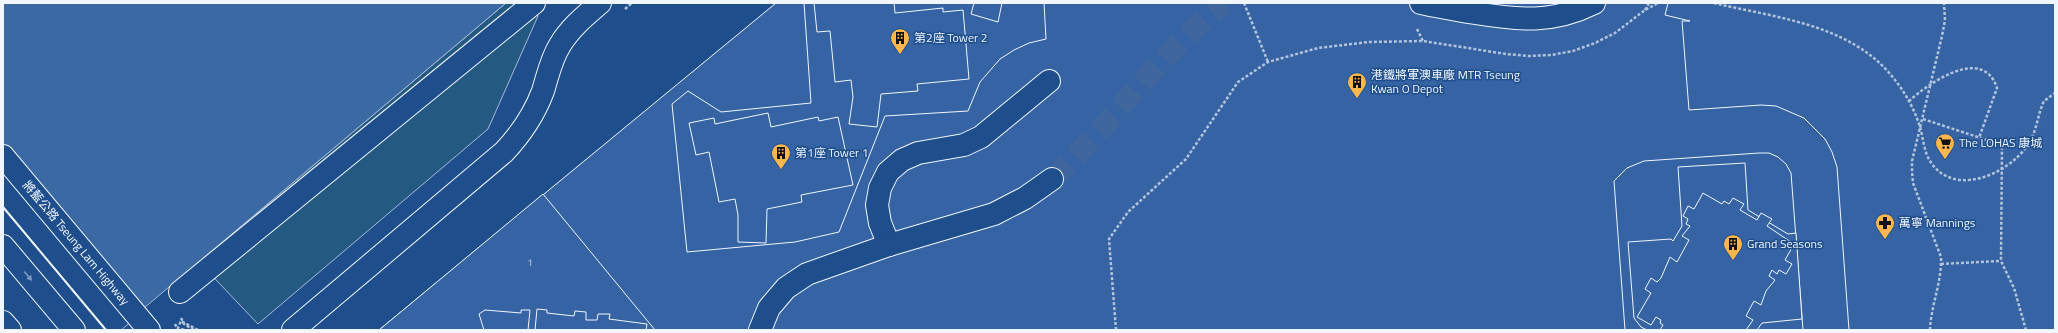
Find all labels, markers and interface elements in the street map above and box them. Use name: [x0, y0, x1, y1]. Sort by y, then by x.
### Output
building icon: 第2座 Tower 2: [889, 27, 911, 55]
place label: 第2座 Tower 2: [914, 28, 988, 47]
place label: 港鐵將軍澳車廠 MTR Tseung Kwan O Depot: [1371, 65, 1520, 98]
building icon: 港鐵將軍澳車廠 MTR Tseung Kwan O Depot: [1346, 71, 1368, 99]
supermarket icon: The LOHAS 康城: [1934, 132, 1956, 160]
place label: The LOHAS 康城: [1959, 133, 2042, 152]
building icon: 第1座 Tower 1: [770, 142, 792, 170]
place label: 第1座 Tower 1: [795, 143, 869, 162]
street label: 將藍公路 Tseung Lam Highway: [18, 176, 134, 309]
pharmacy icon: 萬寧 Mannings: [1874, 212, 1896, 240]
place label: 萬寧 Mannings: [1899, 213, 1976, 232]
building icon: Grand Seasons: [1722, 233, 1744, 261]
place label: Grand Seasons: [1747, 234, 1823, 253]
house number: 1: [527, 255, 533, 270]
one-way arrow: [24, 270, 33, 281]

